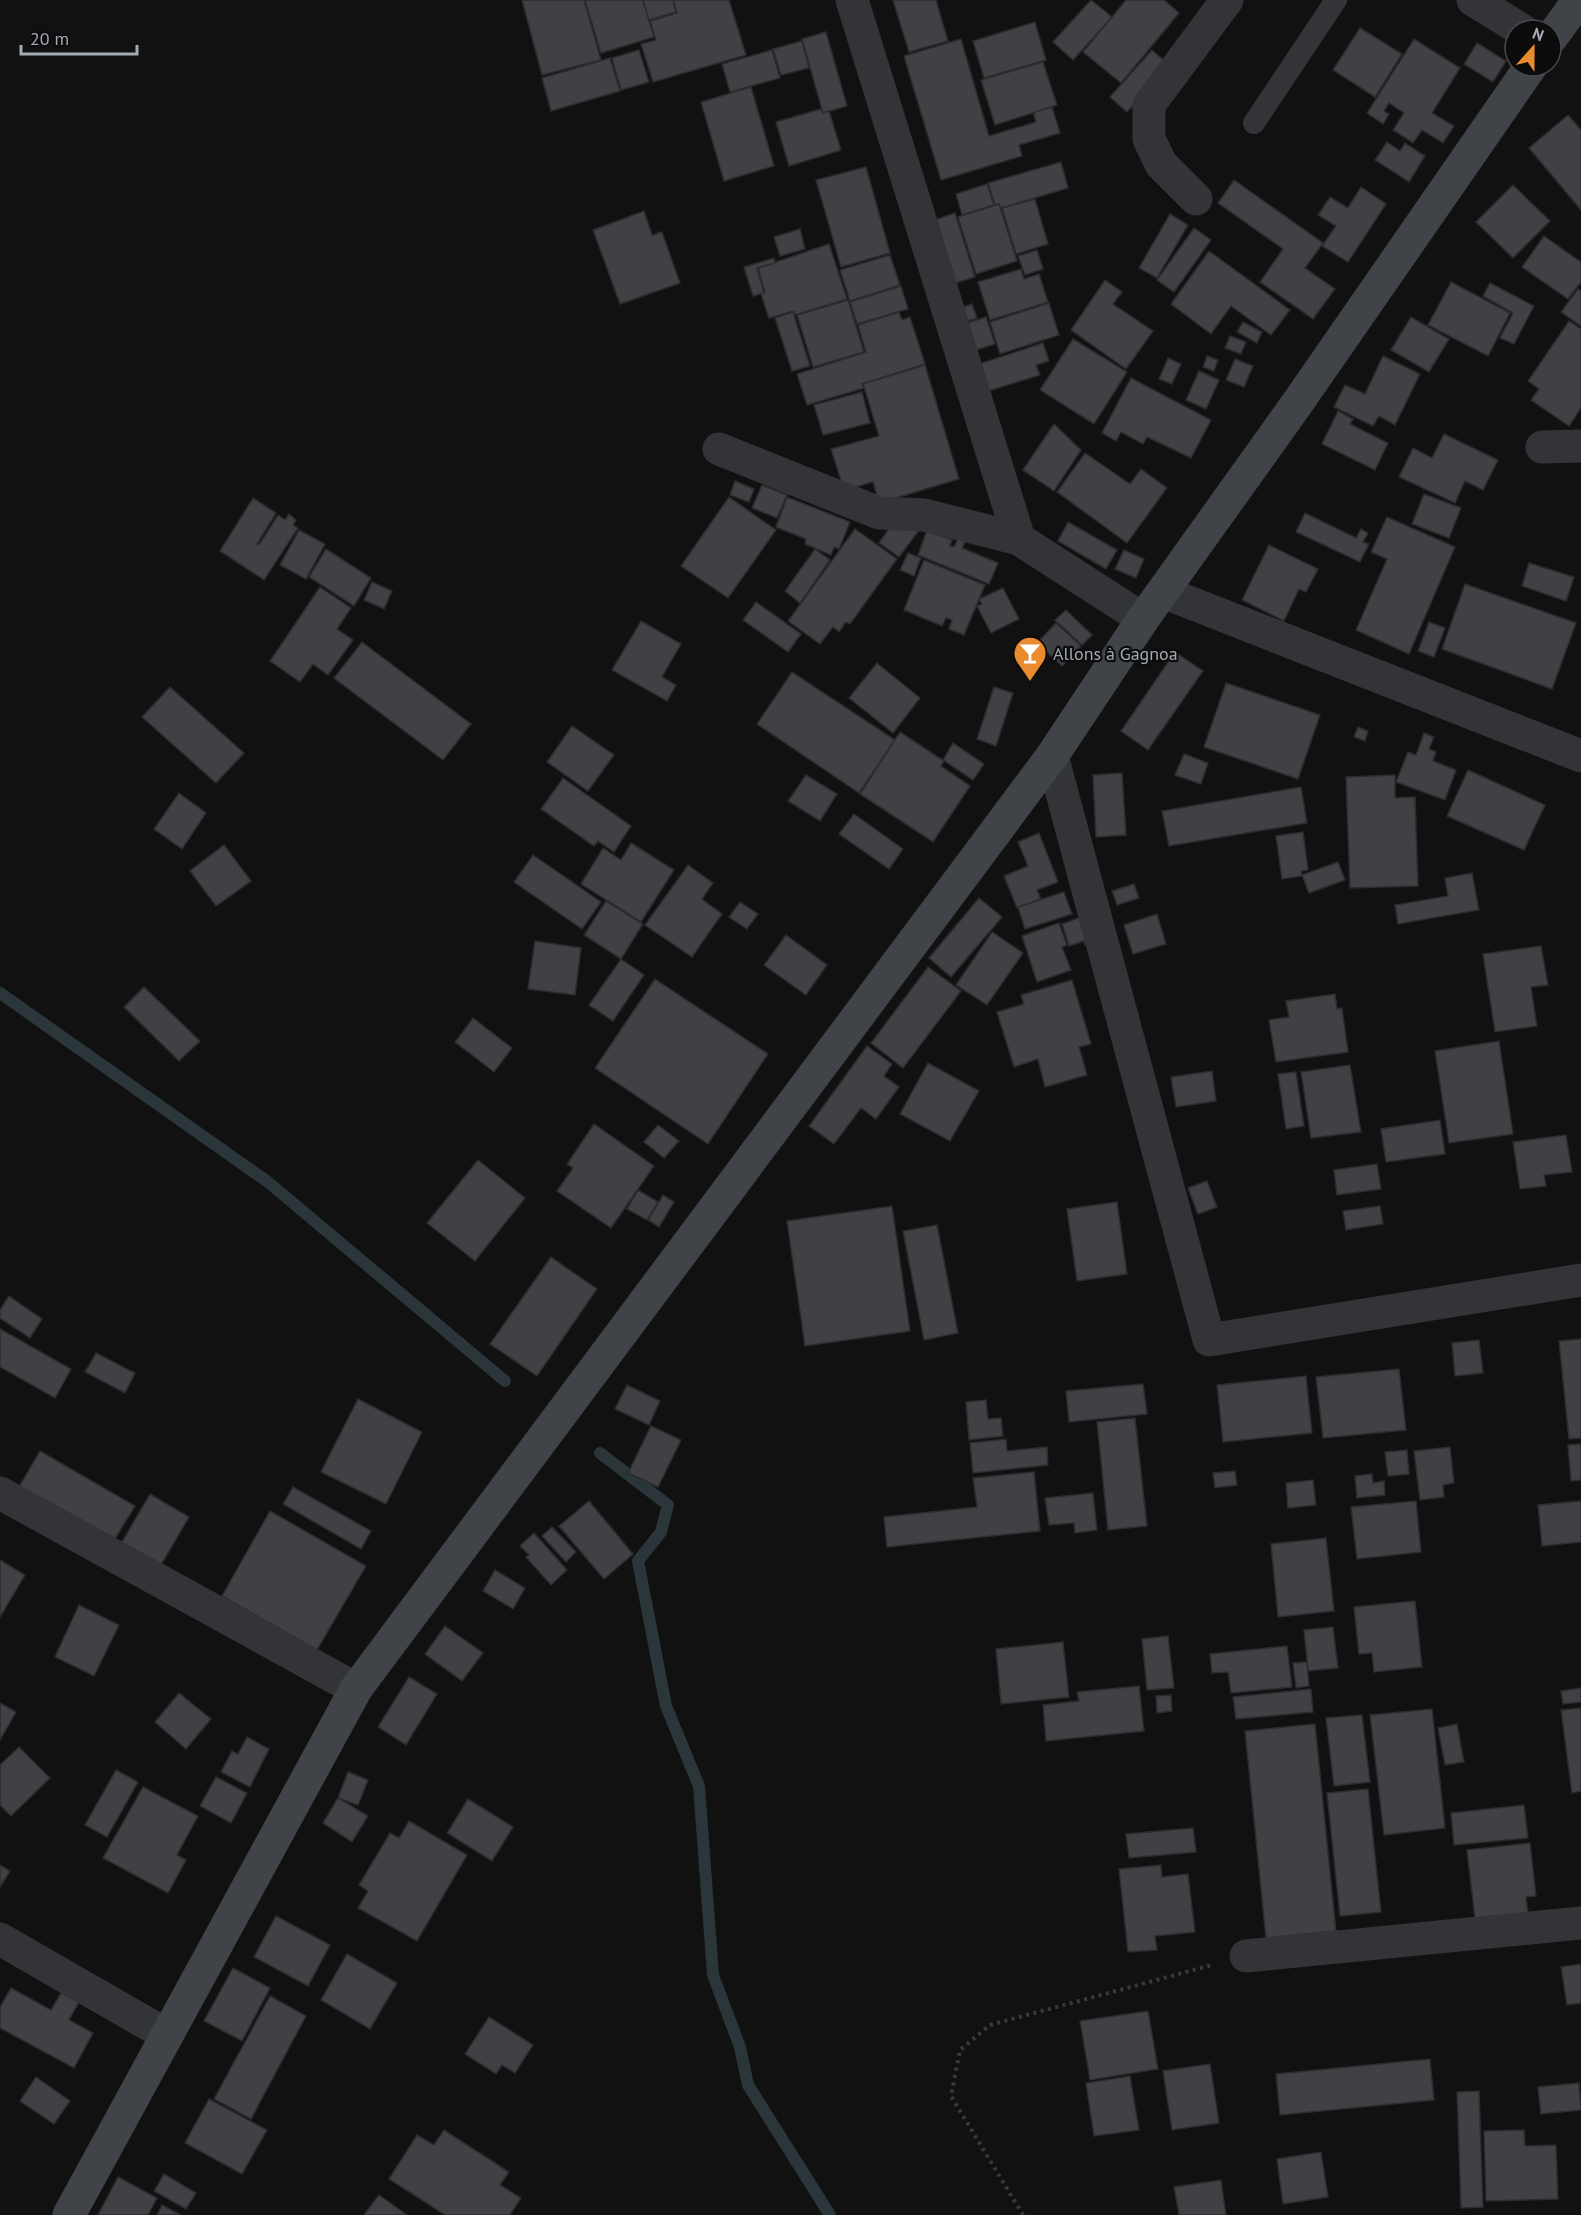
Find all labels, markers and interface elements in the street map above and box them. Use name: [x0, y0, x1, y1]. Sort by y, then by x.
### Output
scale bar: [21, 18, 136, 56]
north arrow: [1503, 18, 1563, 78]
text: N: [1530, 23, 1547, 45]
text: 20 m: [30, 27, 69, 50]
bar icon: Allons à Gagnoa: [1012, 635, 1048, 682]
place label: Allons à Gagnoa: [1053, 642, 1178, 665]

